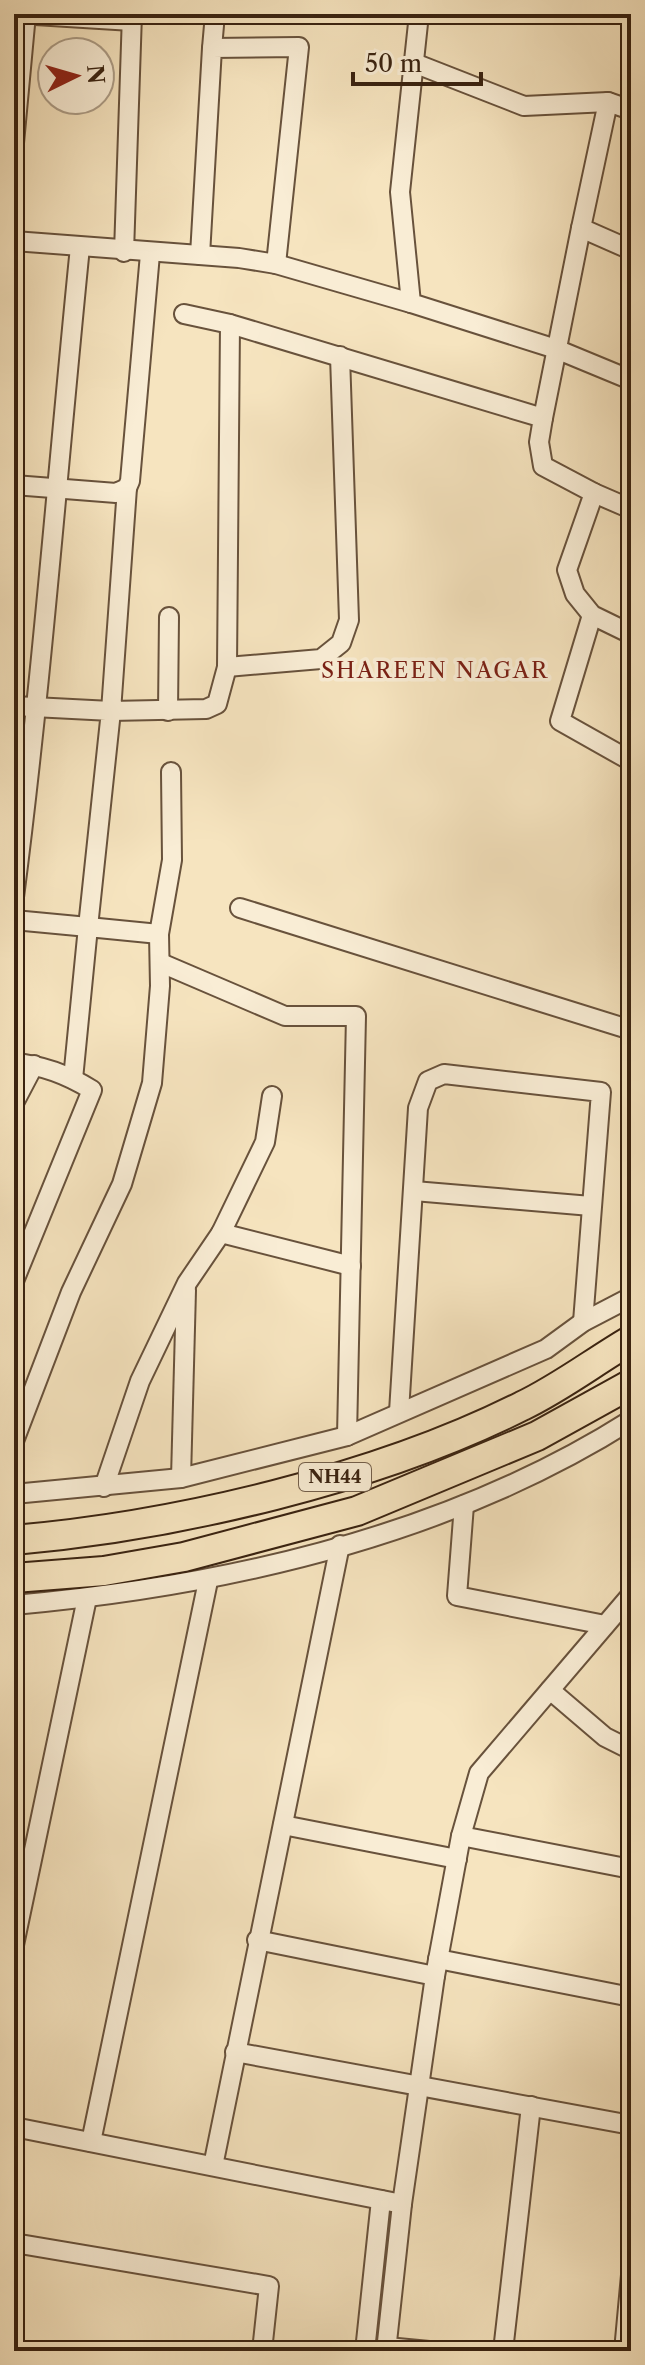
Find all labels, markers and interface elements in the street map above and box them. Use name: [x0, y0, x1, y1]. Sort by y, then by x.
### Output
north arrow: [36, 36, 116, 116]
scale bar: [353, 36, 481, 86]
text: 50 m: [365, 49, 422, 78]
text: N: [81, 64, 110, 85]
district label: SHAREEN NAGAR: [321, 657, 549, 684]
road number: NH44: [299, 1463, 371, 1491]

